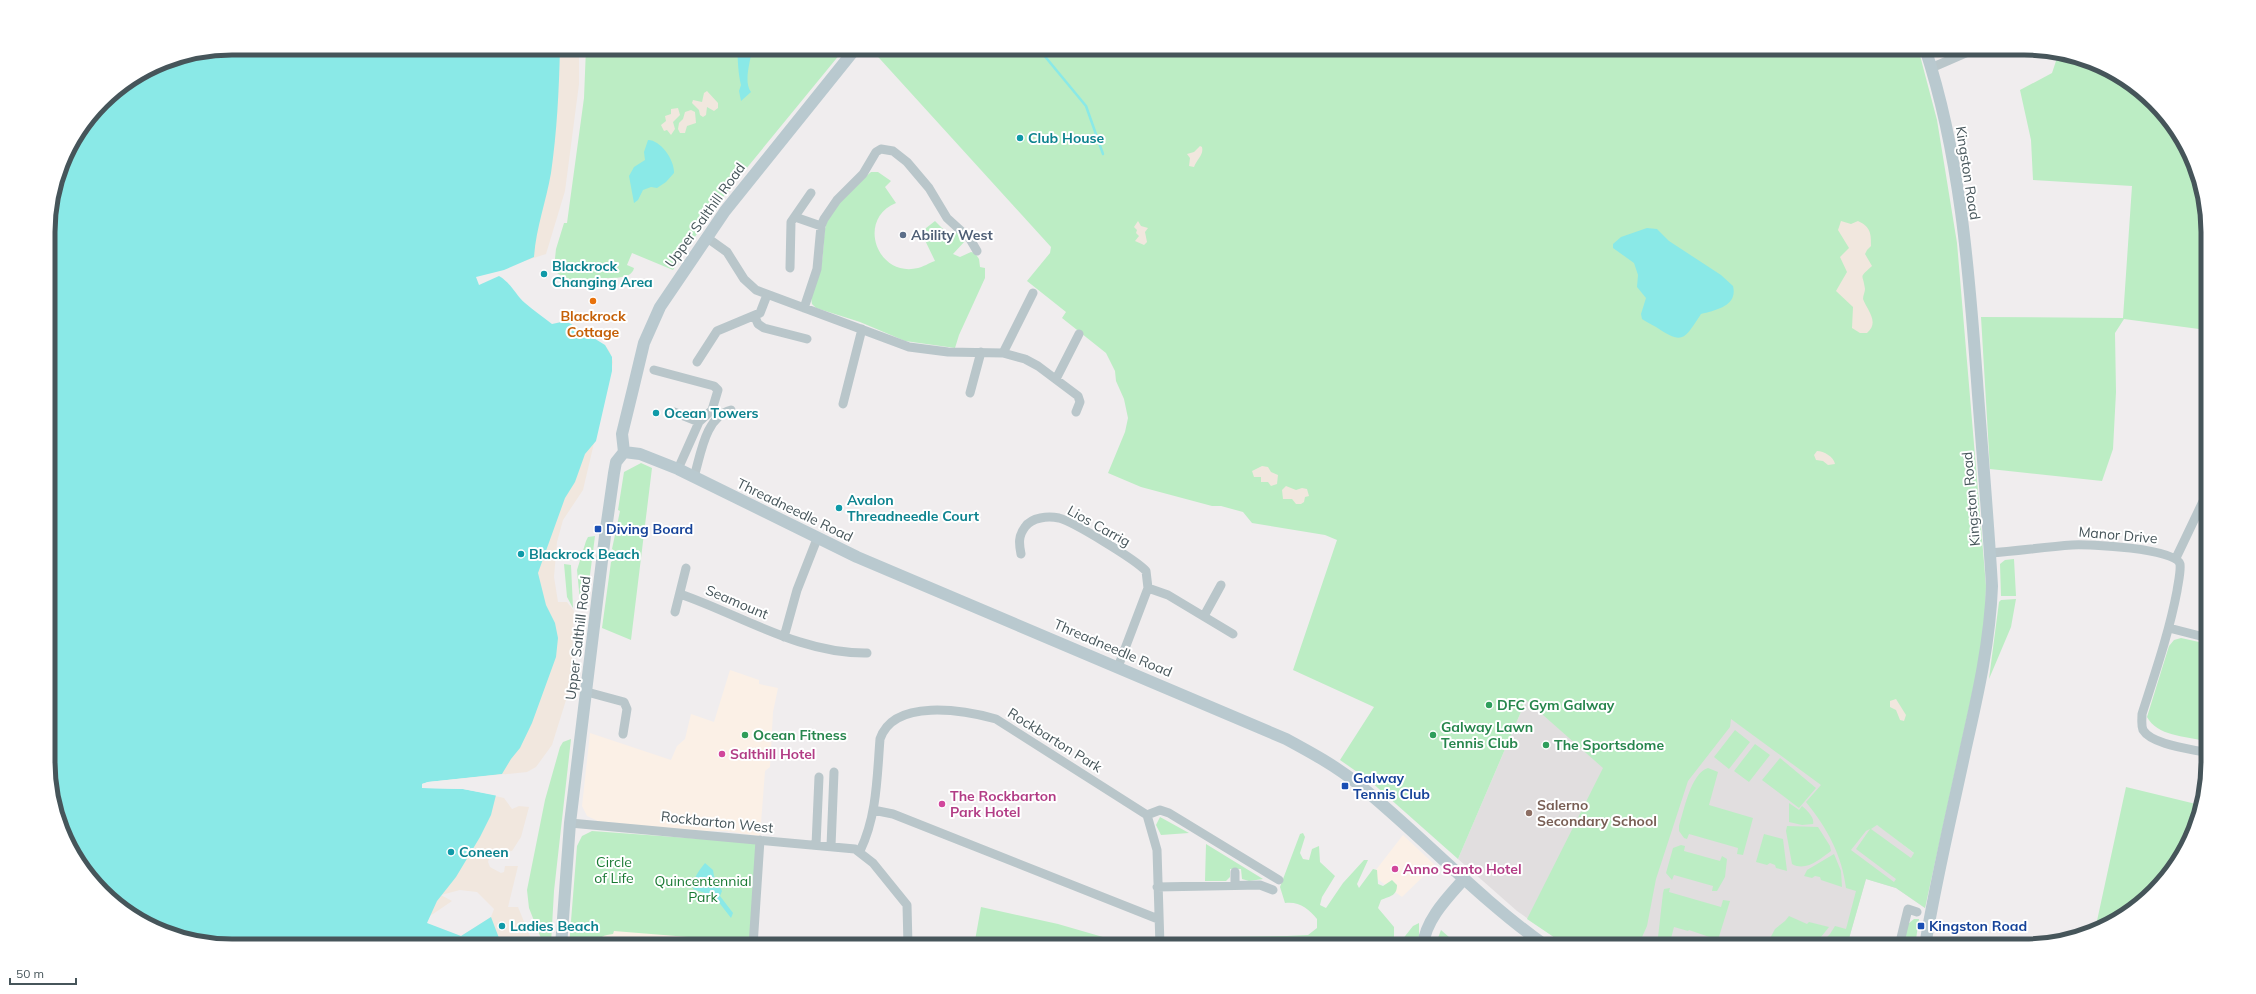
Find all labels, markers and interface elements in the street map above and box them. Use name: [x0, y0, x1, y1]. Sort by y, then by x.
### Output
street label: Kingston Road: [1952, 125, 1984, 221]
place label: Club House: [1028, 129, 1105, 147]
marker: Club House: [1015, 133, 1025, 143]
street label: Upper Salthill Road: [661, 159, 749, 271]
place label: Ability West: [911, 226, 993, 244]
marker: Ability West: [898, 230, 908, 240]
place label: Blackrock Changing Area: [552, 257, 653, 291]
marker: Blackrock Changing Area: [539, 269, 549, 279]
marker: Blackrock Cottage: [588, 296, 598, 306]
place label: Blackrock Cottage: [560, 307, 626, 341]
place label: Ocean Towers: [664, 404, 759, 422]
marker: Ocean Towers: [651, 408, 661, 418]
street label: Kingston Road: [1958, 451, 1984, 547]
street label: Threadneedle Road: [734, 474, 856, 546]
place label: Avalon Threadneedle Court: [847, 491, 980, 525]
street label: Lios Carrig: [1064, 501, 1134, 551]
marker: Avalon Threadneedle Court: [834, 503, 844, 513]
place label: Diving Board: [606, 520, 693, 538]
street label: Manor Drive: [2078, 523, 2158, 547]
marker: Diving Board: [593, 524, 603, 534]
place label: Blackrock Beach: [529, 545, 640, 563]
marker: Blackrock Beach: [516, 549, 526, 559]
street label: Upper Salthill Road: [561, 575, 595, 701]
street label: Seamount: [703, 581, 771, 623]
street label: Threadneedle Road: [1051, 615, 1175, 681]
place label: DFC Gym Galway: [1497, 696, 1615, 714]
marker: DFC Gym Galway: [1484, 700, 1494, 710]
street label: Rockbarton Park: [1004, 704, 1106, 777]
place label: Galway Lawn Tennis Club: [1441, 718, 1533, 752]
place label: Ocean Fitness: [753, 726, 847, 744]
marker: Ocean Fitness: [740, 730, 750, 740]
marker: Galway Lawn Tennis Club: [1428, 730, 1438, 740]
place label: The Sportsdome: [1554, 736, 1664, 754]
marker: The Sportsdome: [1541, 740, 1551, 750]
place label: Salthill Hotel: [730, 745, 816, 763]
marker: Salthill Hotel: [717, 749, 727, 759]
place label: Galway Tennis Club: [1353, 769, 1430, 803]
marker: Galway Tennis Club: [1340, 781, 1350, 791]
place label: The Rockbarton Park Hotel: [950, 787, 1057, 821]
place label: Salerno Secondary School: [1537, 796, 1657, 830]
marker: The Rockbarton Park Hotel: [937, 799, 947, 809]
street label: Rockbarton West: [660, 807, 774, 837]
marker: Salerno Secondary School: [1524, 808, 1534, 818]
place label: Coneen: [459, 843, 509, 861]
marker: Coneen: [446, 847, 456, 857]
park label: Circle of Life: [594, 853, 634, 887]
place label: Anno Santo Hotel: [1403, 860, 1522, 878]
marker: Anno Santo Hotel: [1390, 864, 1400, 874]
park label: Quincentennial Park: [655, 872, 751, 906]
place label: Ladies Beach: [510, 917, 599, 935]
place label: Kingston Road: [1929, 917, 2027, 935]
marker: Ladies Beach: [497, 921, 507, 931]
marker: Kingston Road: [1916, 921, 1926, 931]
scale bar: [10, 960, 76, 986]
text: 50 m: [16, 966, 44, 981]

